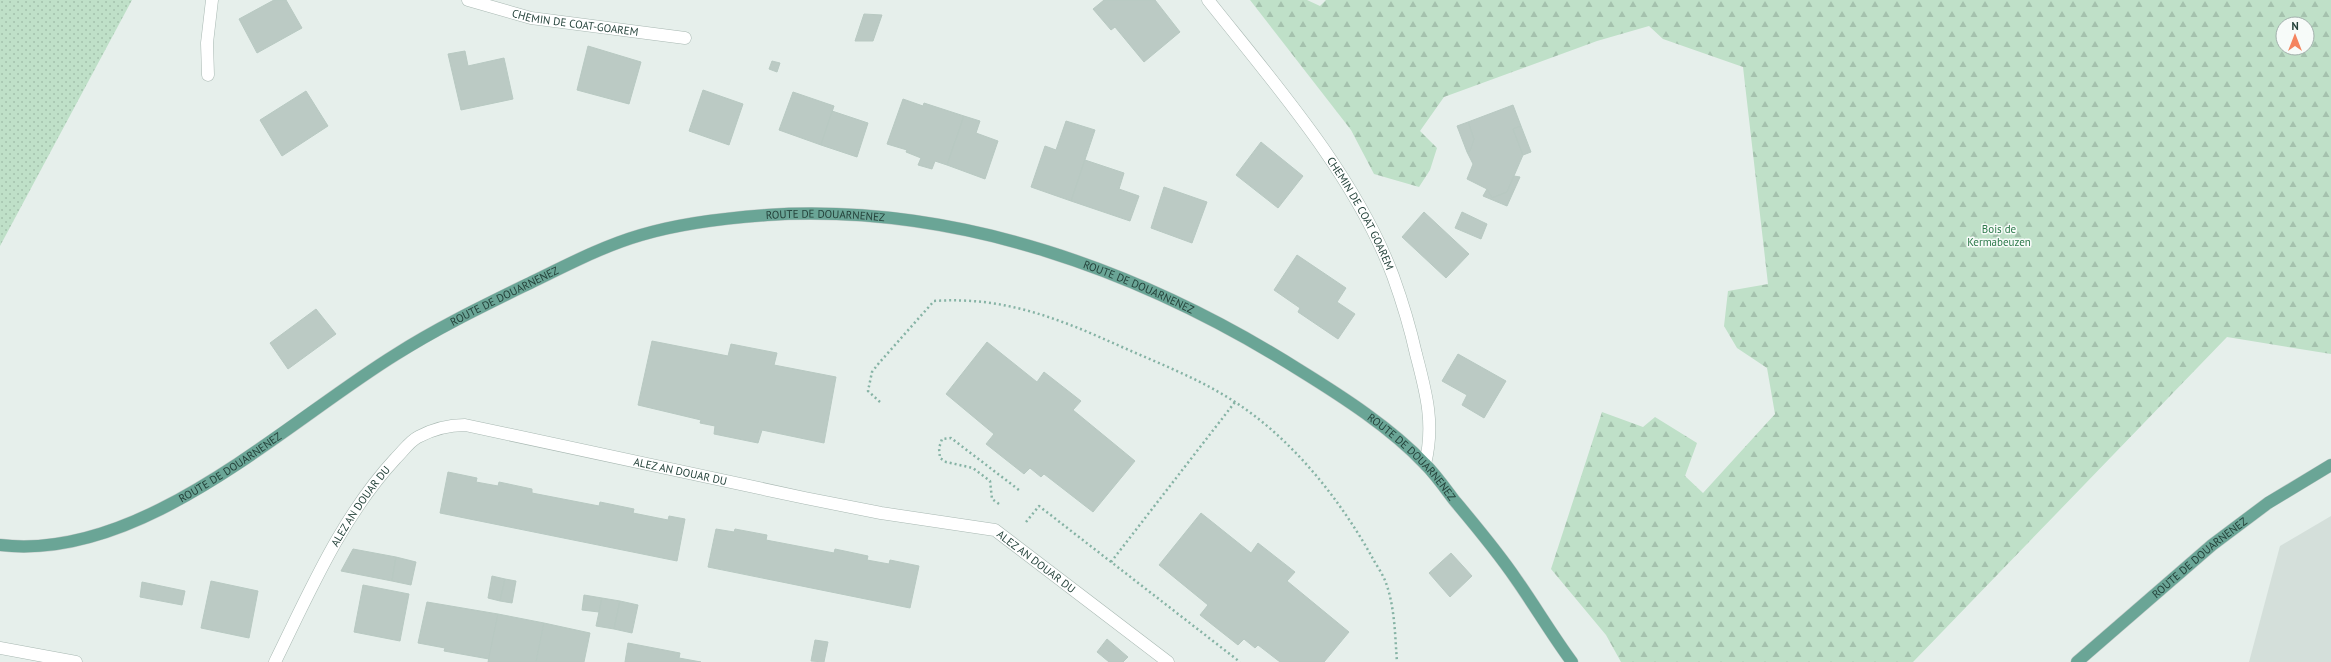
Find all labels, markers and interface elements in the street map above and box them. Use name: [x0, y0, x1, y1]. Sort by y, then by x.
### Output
street label: CHEMIN DE COAT-GOAREM: [511, 6, 639, 39]
north arrow: [2275, 16, 2315, 56]
text: N: [2291, 19, 2299, 33]
street label: CHEMIN DE COAT GOAREM: [1324, 154, 1397, 272]
street label: ROUTE DE DOUARNENEZ: [765, 207, 886, 224]
park label: Bois de Kermabeuzen: [1967, 222, 2031, 249]
street label: ROUTE DE DOUARNENEZ: [1081, 257, 1197, 317]
street label: ROUTE DE DOUARNENEZ: [448, 263, 561, 329]
street label: ROUTE DE DOUARNENEZ: [1365, 410, 1459, 503]
street label: ROUTE DE DOUARNENEZ: [176, 429, 284, 505]
street label: ALEZ AN DOUAR DU: [632, 454, 728, 488]
street label: ALEZ AN DOUAR DU: [328, 463, 393, 549]
street label: ROUTE DE DOUARNENEZ: [2149, 514, 2250, 601]
street label: ALEZ AN DOUAR DU: [994, 527, 1078, 596]

